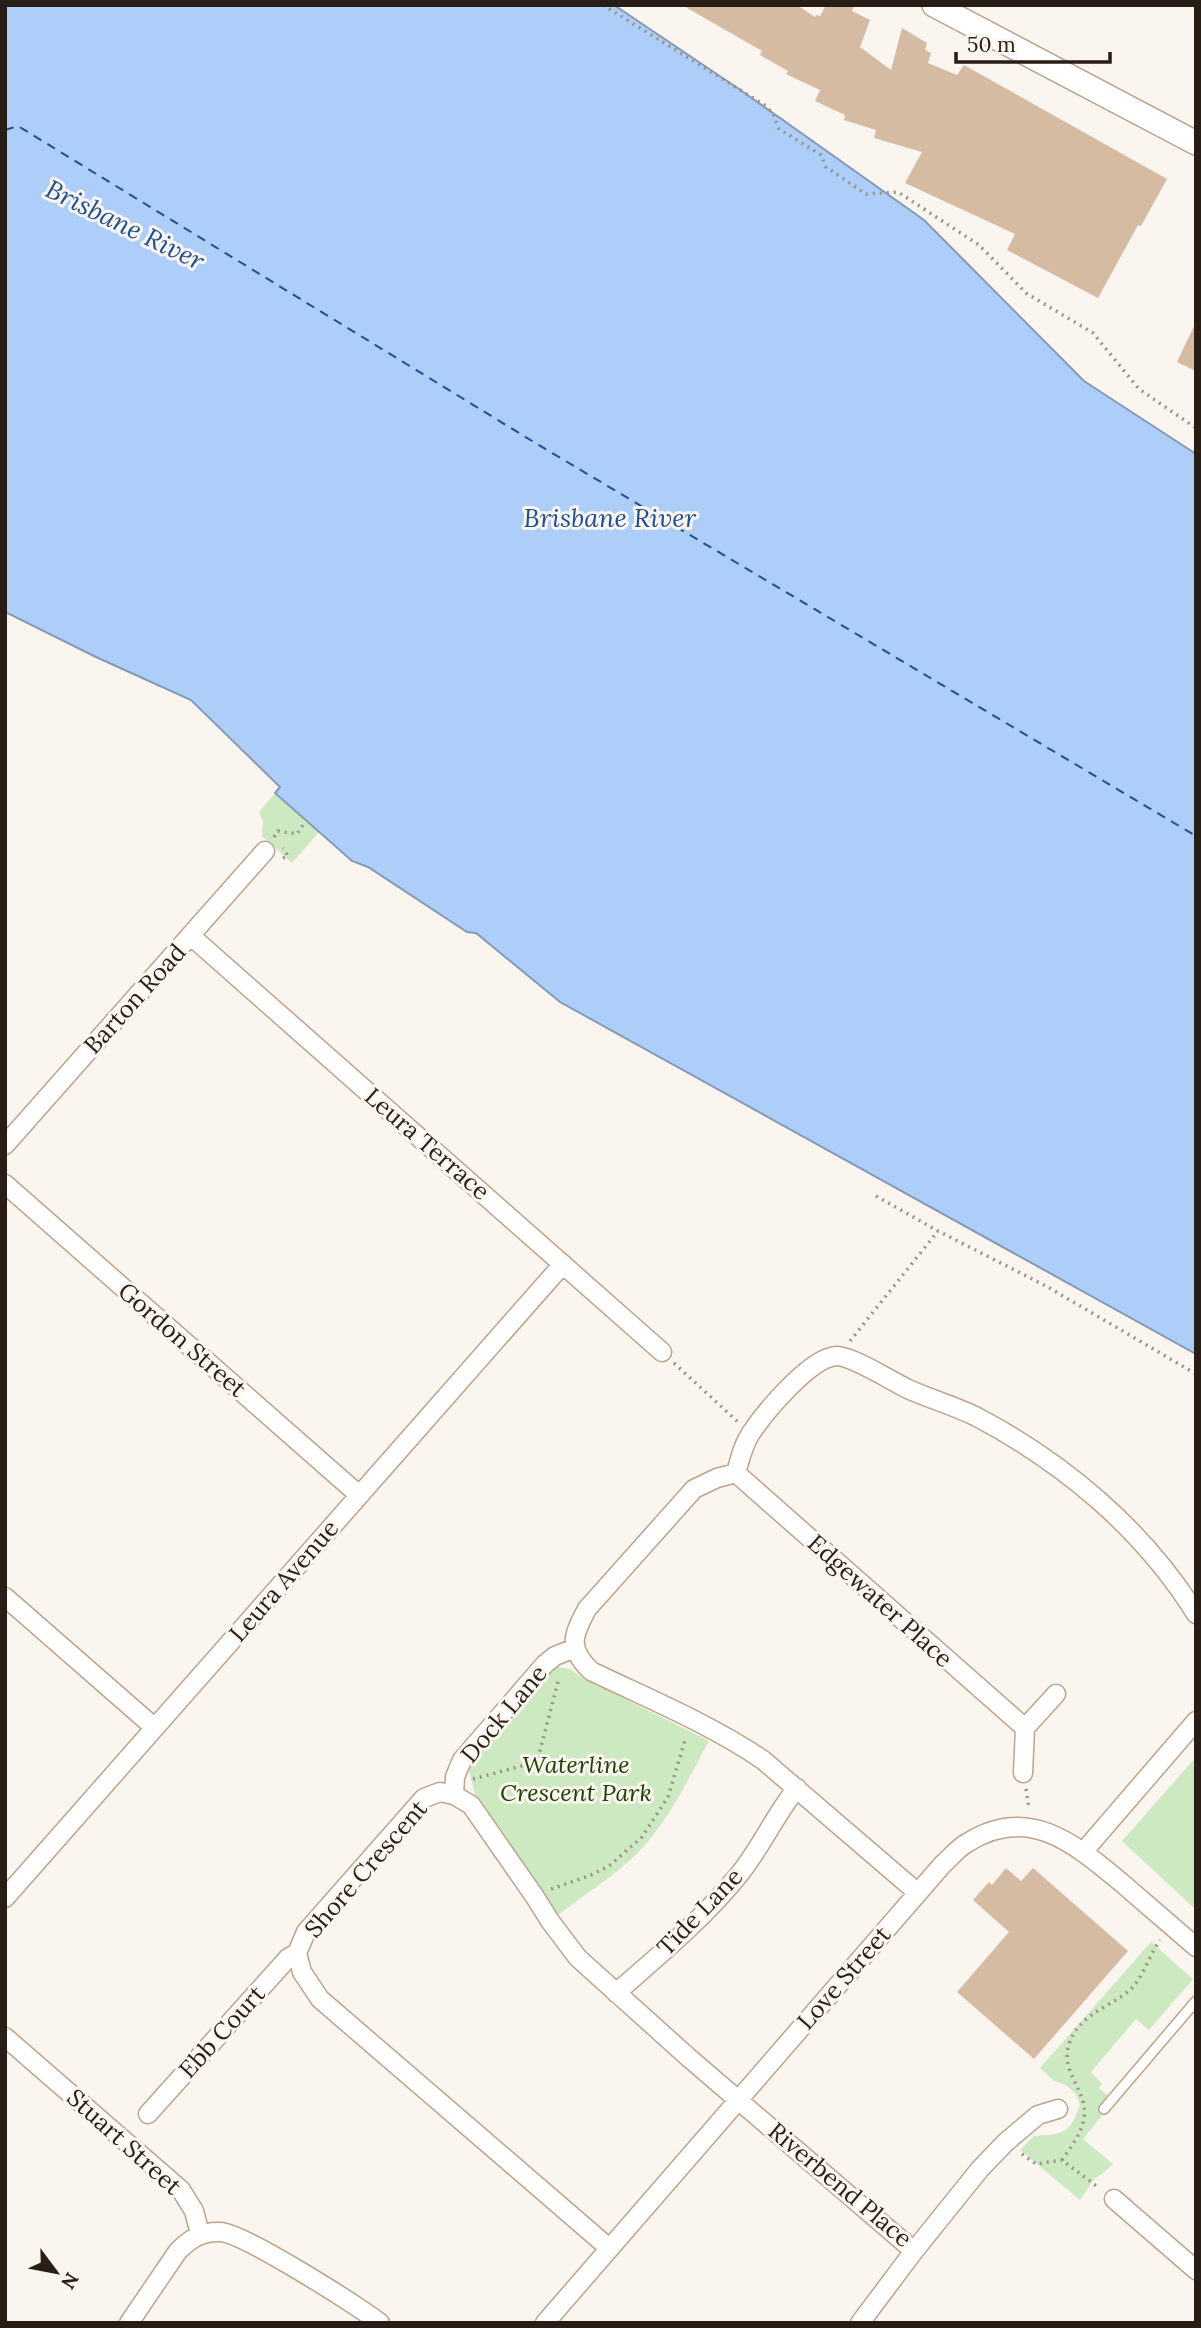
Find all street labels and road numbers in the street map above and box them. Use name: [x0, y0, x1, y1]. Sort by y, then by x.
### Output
street label: Barton Road: [77, 937, 192, 1060]
street label: Leura Terrace: [358, 1081, 496, 1206]
street label: Gordon Street: [112, 1275, 253, 1404]
street label: Leura Avenue: [222, 1513, 345, 1648]
street label: Edgewater Place: [801, 1527, 959, 1674]
street label: Dock Lane: [454, 1658, 553, 1769]
street label: Shore Crescent: [298, 1793, 434, 1944]
street label: Tide Lane: [650, 1861, 749, 1962]
street label: Love Street: [790, 1919, 897, 2036]
street label: Ebb Court: [172, 1978, 272, 2084]
street label: Stuart Street: [61, 2082, 189, 2202]
street label: Riverbend Place: [762, 2115, 919, 2254]

